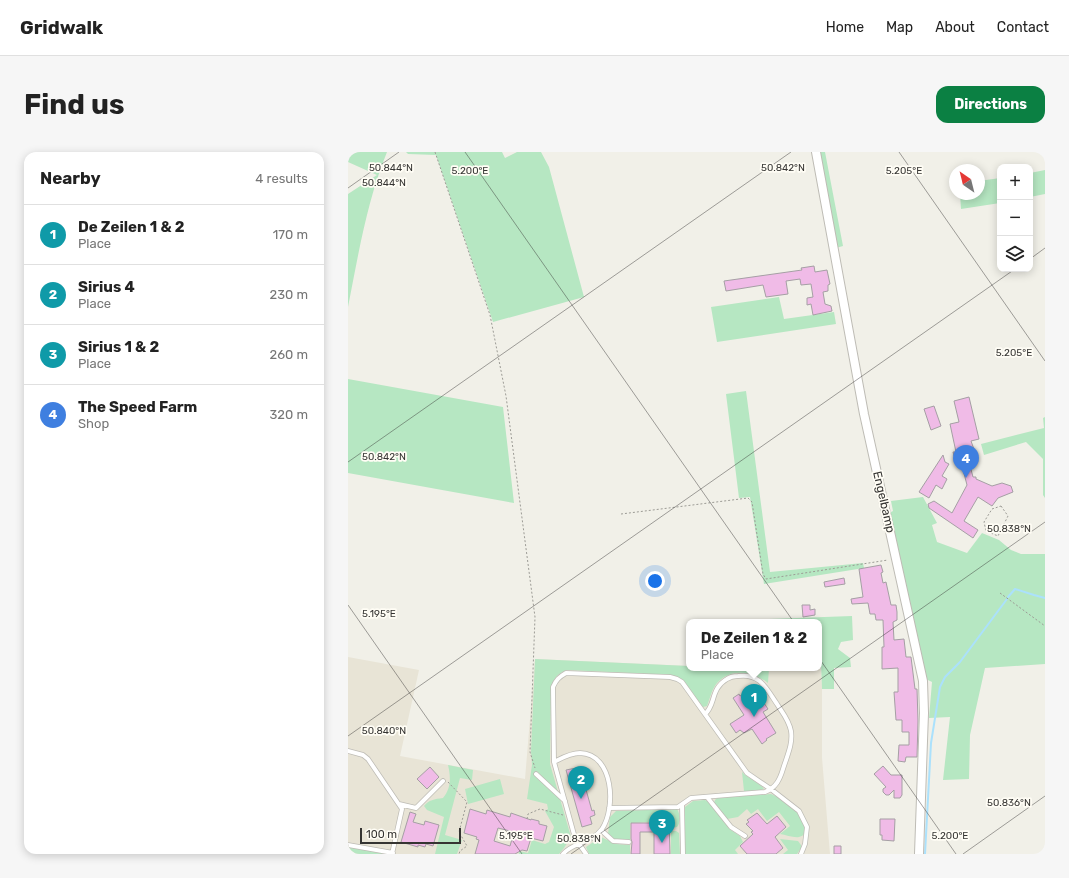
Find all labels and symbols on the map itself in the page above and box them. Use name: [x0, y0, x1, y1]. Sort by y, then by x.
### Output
text: 50.844°N: [369, 162, 413, 174]
text: 50.842°N: [761, 162, 805, 174]
north arrow: [949, 164, 985, 200]
text: 5.200°E: [452, 165, 488, 177]
text: 5.205°E: [886, 165, 922, 177]
text: 50.844°N: [362, 177, 406, 189]
text: 5.205°E: [996, 347, 1032, 359]
pin: 4: [953, 445, 979, 478]
text: 50.842°N: [362, 451, 406, 463]
street label: Engelbamp: [870, 470, 898, 534]
text: 50.838°N: [987, 523, 1031, 535]
your location: [645, 571, 665, 591]
text: 5.195°E: [362, 608, 396, 620]
pin: 1: [741, 684, 767, 717]
text: 50.840°N: [362, 725, 406, 737]
pin: 2: [568, 766, 594, 799]
text: 50.836°N: [987, 797, 1031, 809]
pin: 3: [649, 810, 675, 843]
scale bar: [360, 826, 461, 845]
text: 5.195°E: [499, 830, 533, 842]
text: 5.200°E: [932, 830, 968, 842]
text: 50.838°N: [557, 833, 601, 845]

